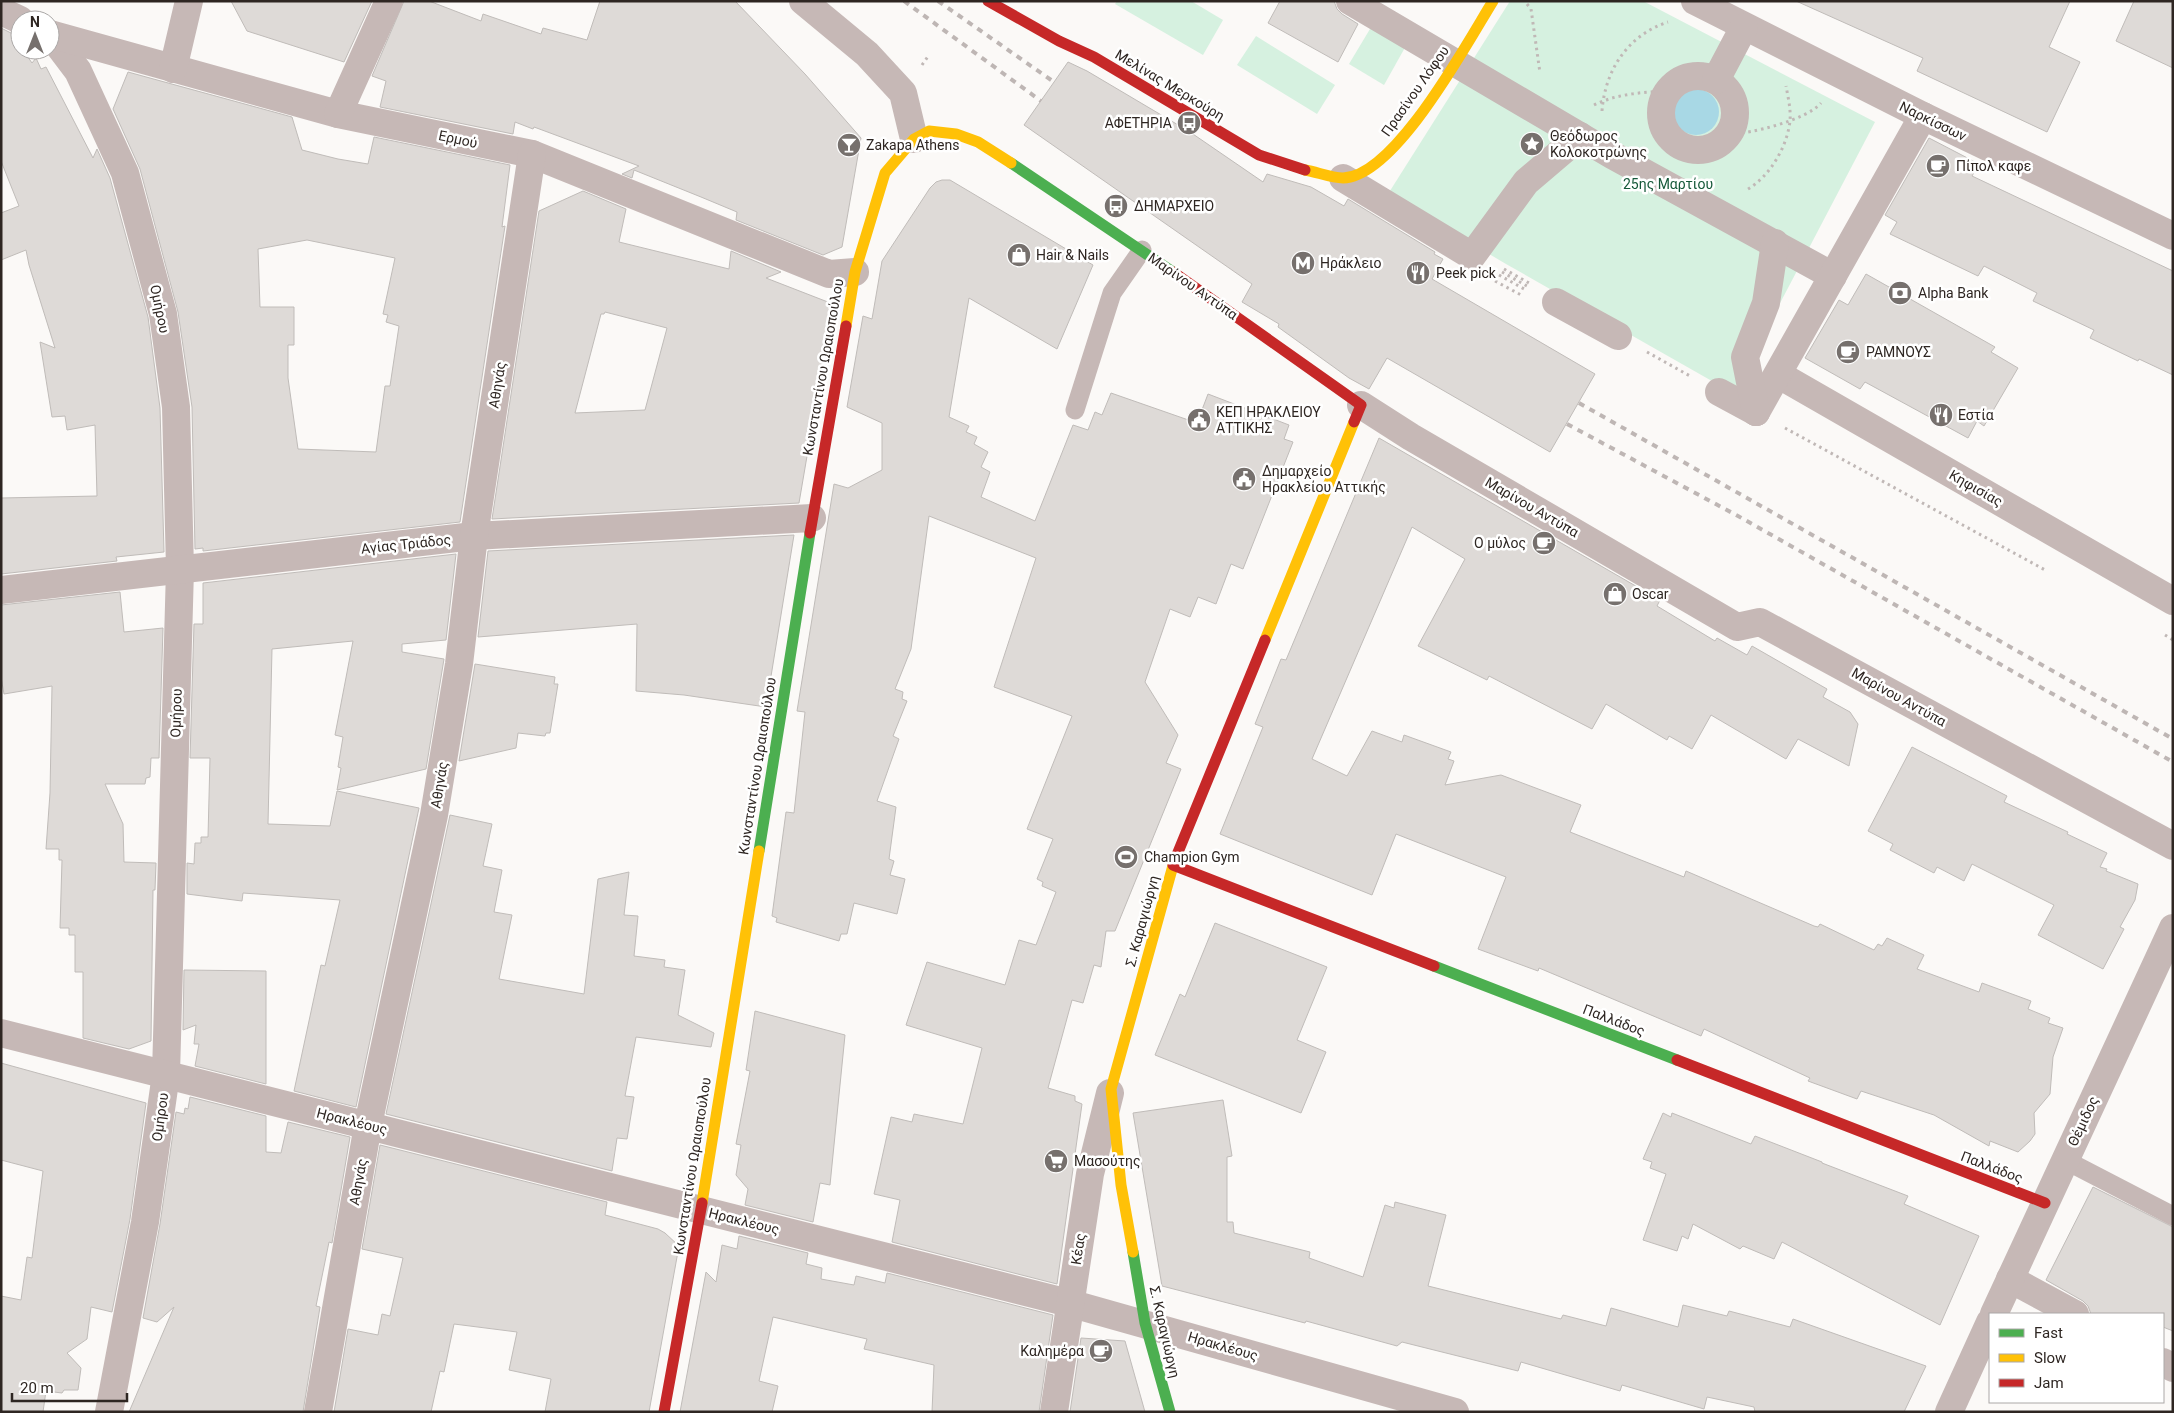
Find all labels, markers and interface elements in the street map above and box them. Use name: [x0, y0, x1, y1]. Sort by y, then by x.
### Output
north arrow: [10, 10, 60, 60]
text: N: [30, 14, 40, 30]
street label: Πρασίνου Λόφου: [1378, 43, 1453, 140]
street label: Μελίνας Μερκούρη: [1112, 46, 1228, 124]
street label: Ναρκίσσων: [1897, 98, 1969, 144]
bus stop icon: ΑΦΕΤΗΡΙΑ: [1176, 110, 1202, 136]
place label: ΑΦΕΤΗΡΙΑ: [1105, 115, 1172, 131]
street label: Ερμού: [437, 127, 479, 151]
place label: Θεόδωρος Κολοκοτρώνης: [1550, 128, 1647, 160]
place icon: Θεόδωρος Κολοκοτρώνης: [1519, 131, 1545, 157]
bar icon: Zakapa Athens: [836, 132, 862, 158]
place label: Zakapa Athens: [866, 137, 959, 153]
cafe icon: Πίπολ καφε: [1925, 153, 1951, 179]
place label: Πίπολ καφε: [1956, 158, 2031, 175]
park label: 25ης Μαρτίου: [1623, 176, 1713, 192]
bus stop icon: ΔΗΜΑΡΧΕΙΟ: [1103, 193, 1129, 219]
place label: ΔΗΜΑΡΧΕΙΟ: [1134, 198, 1214, 214]
shop icon: Hair & Nails: [1006, 242, 1032, 268]
place label: Hair & Nails: [1036, 247, 1109, 263]
street label: Μαρίνου Αντύπα: [1145, 249, 1241, 323]
metro station icon: Ηράκλειο: [1290, 250, 1316, 276]
place label: Ηράκλειο: [1320, 255, 1381, 271]
restaurant icon: Peek pick: [1405, 260, 1431, 286]
place label: Peek pick: [1436, 265, 1497, 281]
street label: Κωνσταντίνου Ωραιοπούλου: [800, 277, 846, 457]
bank icon: Alpha Bank: [1887, 280, 1913, 306]
street label: Ομήρου: [147, 283, 173, 335]
place label: Alpha Bank: [1918, 285, 1989, 301]
cafe icon: ΡΑΜΝΟΥΣ: [1835, 339, 1861, 365]
place label: ΡΑΜΝΟΥΣ: [1866, 344, 1931, 360]
street label: Αθηνάς: [485, 360, 509, 410]
restaurant icon: Εστία: [1928, 402, 1954, 428]
place label: ΚΕΠ ΗΡΑΚΛΕΙΟΥ ΑΤΤΙΚΗΣ: [1216, 404, 1321, 436]
public building icon: ΚΕΠ ΗΡΑΚΛΕΙΟΥ ΑΤΤΙΚΗΣ: [1186, 407, 1212, 433]
place label: Εστία: [1958, 407, 1994, 423]
place label: Δημαρχείο Ηρακλείου Αττικής: [1262, 463, 1386, 495]
public building icon: Δημαρχείο Ηρακλείου Αττικής: [1231, 466, 1257, 492]
street label: Κηφισίας: [1946, 466, 2005, 510]
street label: Μαρίνου Αντύπα: [1482, 474, 1582, 540]
cafe icon: Ο μύλος: [1531, 530, 1557, 556]
street label: Αγίας Τριάδος: [360, 531, 452, 557]
place label: Ο μύλος: [1474, 535, 1526, 551]
shop icon: Oscar: [1602, 581, 1628, 607]
place label: Oscar: [1632, 586, 1669, 602]
street label: Μαρίνου Αντύπα: [1849, 664, 1949, 730]
street label: Κωνσταντίνου Ωραιοπούλου: [735, 676, 779, 856]
street label: Ομήρου: [167, 688, 185, 738]
street label: Αθηνάς: [427, 760, 451, 810]
sports icon: Champion Gym: [1113, 844, 1139, 870]
place label: Champion Gym: [1144, 849, 1240, 865]
street label: Σ. Καραγιώργη: [1122, 874, 1162, 968]
street label: Παλλάδος: [1581, 1001, 1647, 1039]
street label: Κωνσταντίνου Ωραιοπούλου: [670, 1076, 714, 1256]
street label: Ομήρου: [149, 1092, 171, 1142]
street label: Θέμιδος: [2065, 1094, 2101, 1148]
street label: Ηρακλέους: [315, 1105, 389, 1137]
supermarket icon: Μασούτης: [1043, 1148, 1069, 1174]
street label: Παλλάδος: [1959, 1148, 2025, 1186]
place label: Μασούτης: [1074, 1153, 1140, 1169]
street label: Αθηνάς: [346, 1157, 370, 1207]
street label: Ηρακλέους: [707, 1205, 781, 1237]
street label: Κέας: [1068, 1232, 1088, 1266]
street label: Σ. Καραγιώργη: [1147, 1285, 1183, 1379]
legend: [1989, 1313, 2164, 1403]
text: Fast: [2034, 1324, 2063, 1342]
street label: Ηρακλέους: [1186, 1328, 1260, 1364]
cafe icon: Καλημέρα: [1088, 1338, 1114, 1364]
place label: Καλημέρα: [1020, 1343, 1084, 1359]
text: Slow: [2034, 1349, 2066, 1367]
scale bar: [12, 1370, 128, 1402]
text: Jam: [2034, 1374, 2064, 1392]
text: 20 m: [20, 1379, 54, 1397]

